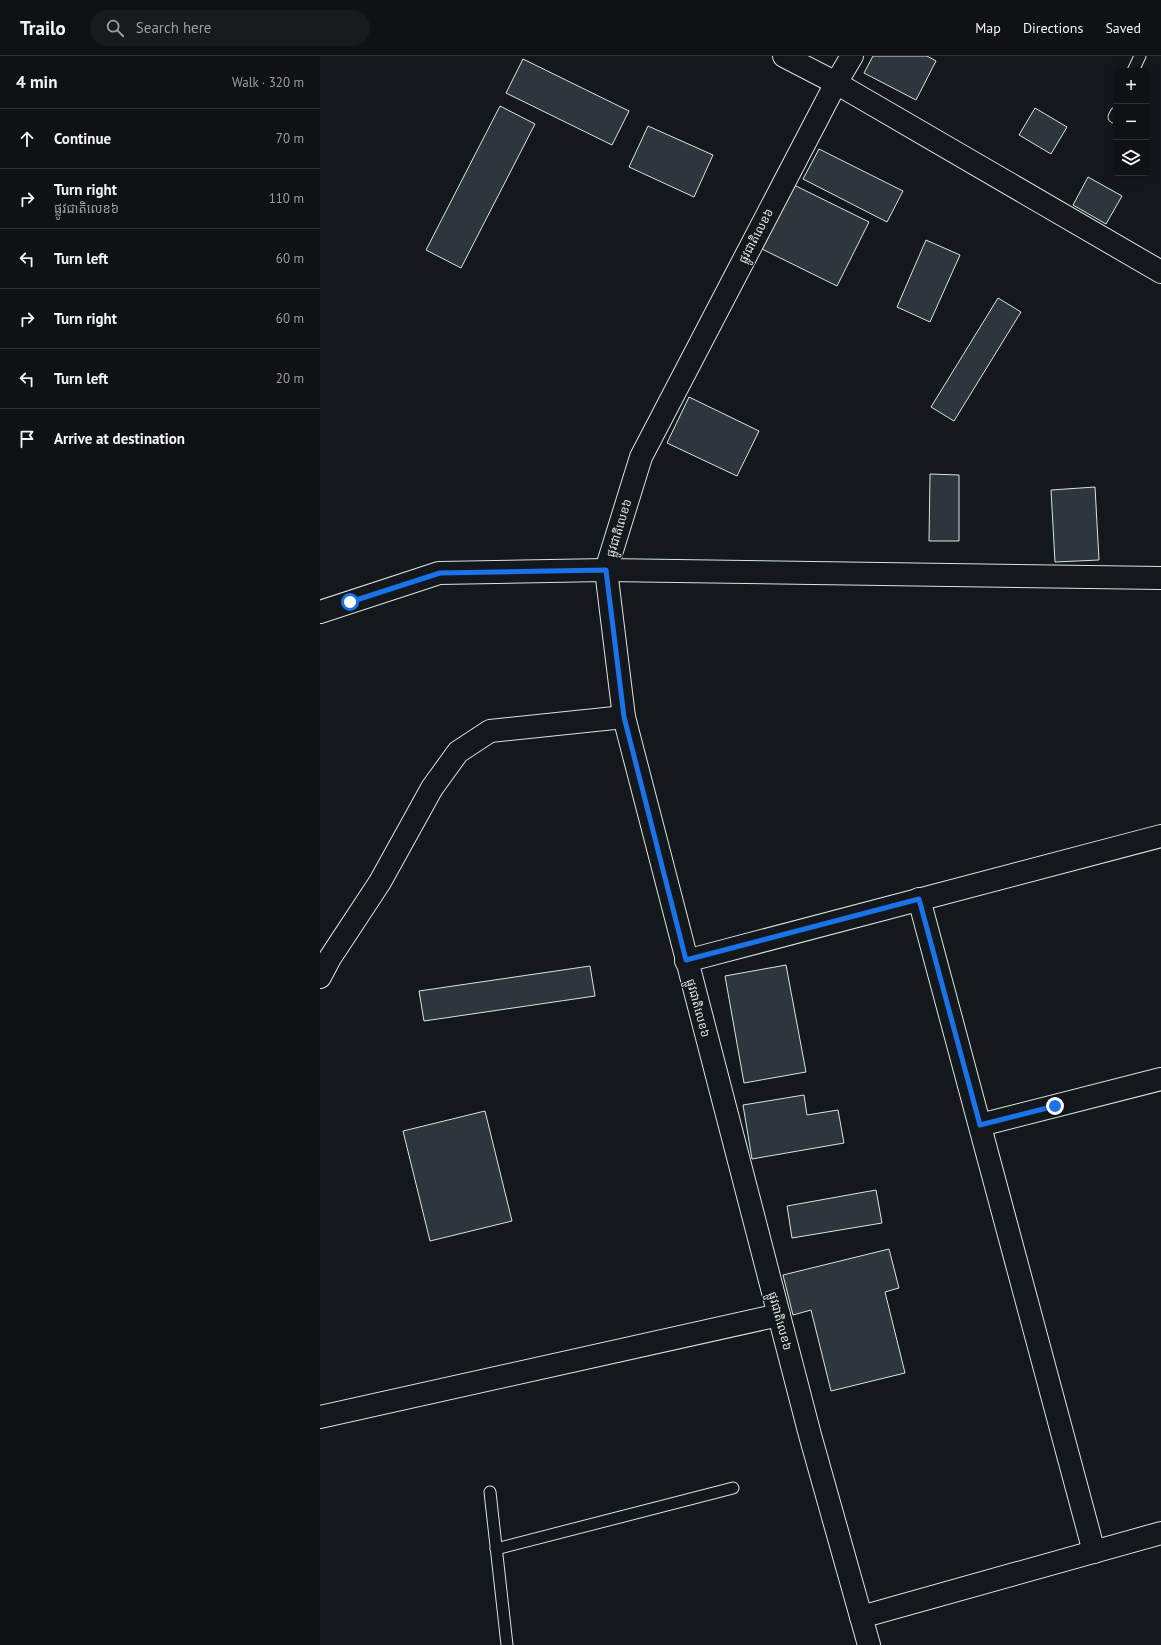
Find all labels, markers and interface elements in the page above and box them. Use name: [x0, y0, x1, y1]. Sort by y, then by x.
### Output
search box: [90, 10, 370, 46]
text: Trailo: [20, 16, 66, 40]
icon: search: [104, 17, 126, 39]
text: Search here: [136, 18, 211, 37]
text: Map: [975, 19, 1001, 37]
text: Directions: [1023, 19, 1083, 37]
text: Saved: [1105, 19, 1141, 37]
map controls: [1113, 68, 1149, 176]
button: +: [1113, 68, 1149, 104]
text: 4 min: [16, 71, 57, 93]
text: Walk · 320 m: [232, 74, 304, 91]
button: −: [1113, 104, 1149, 140]
icon: ahead: [16, 128, 38, 150]
text: Continue: [54, 129, 111, 148]
text: 70 m: [276, 130, 304, 147]
button: layers: [1113, 140, 1149, 176]
text: Turn right: [54, 180, 117, 199]
icon: right: [16, 188, 38, 210]
text: 110 m: [269, 190, 304, 207]
text: ផ្លូវជាតិលេខ៦: [54, 200, 119, 217]
street label: ផ្លូវជាតិលេខ៦: [735, 206, 779, 267]
icon: left: [16, 248, 38, 270]
text: Turn left: [54, 249, 108, 268]
text: 60 m: [276, 250, 304, 267]
icon: right: [16, 308, 38, 330]
text: Turn right: [54, 309, 117, 328]
text: 60 m: [276, 310, 304, 327]
icon: left: [16, 368, 38, 390]
text: Turn left: [54, 369, 108, 388]
text: 20 m: [276, 370, 304, 387]
icon: arrive: [16, 428, 38, 450]
text: Arrive at destination: [54, 429, 185, 448]
street label: ផ្លូវជាតិលេខ៦: [603, 497, 638, 560]
route start: [341, 593, 359, 611]
street label: ផ្លូវជាតិលេខ៦: [680, 977, 714, 1040]
route end: [1046, 1097, 1064, 1115]
street label: ផ្លូវជាតិលេខ៦: [762, 1290, 796, 1353]

